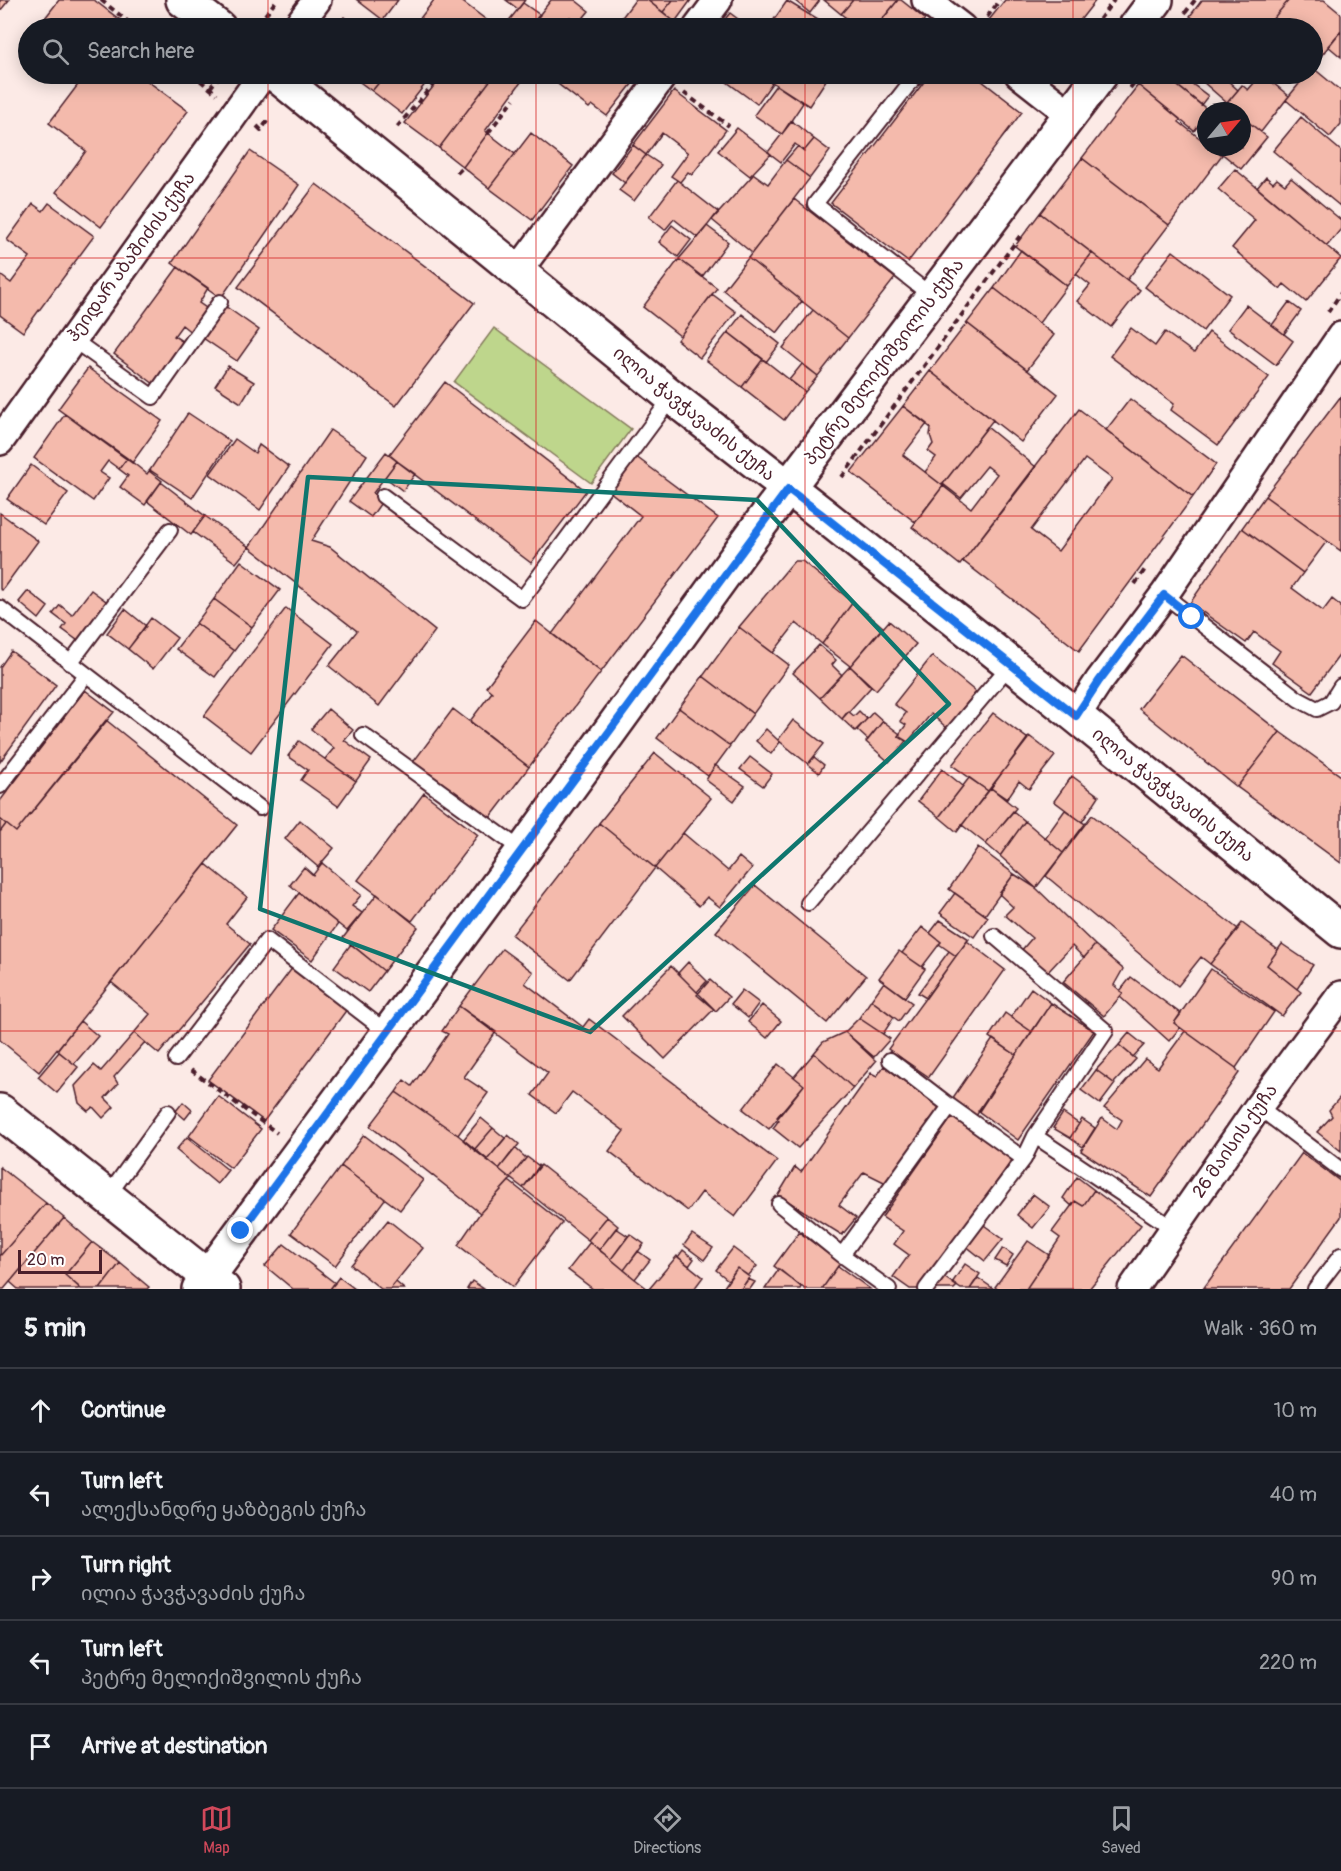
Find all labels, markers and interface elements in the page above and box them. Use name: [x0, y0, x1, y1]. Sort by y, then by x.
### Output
search box: [18, 18, 1323, 84]
icon: search: [39, 35, 72, 68]
text: Search here: [87, 37, 194, 65]
north arrow: [1197, 102, 1251, 156]
street label: ჰეიდარ აბაშიძის ქუჩა: [62, 167, 200, 347]
street label: პეტრე მელიქიშვილის ქუჩა: [799, 254, 969, 470]
street label: ილია ჭავჭავაძის ქუჩა: [608, 342, 780, 486]
route start: [1178, 603, 1204, 629]
street label: ილია ჭავჭავაძის ქუჩა: [1087, 723, 1259, 867]
street label: 26 მაისის ქუჩა: [1187, 1080, 1283, 1202]
route end: [227, 1217, 253, 1243]
scale bar: [18, 1247, 102, 1274]
text: 20 m: [27, 1250, 65, 1270]
text: 5 min: [24, 1312, 86, 1344]
text: Walk · 360 m: [1204, 1316, 1317, 1341]
icon: ahead: [24, 1394, 57, 1427]
text: Continue: [81, 1396, 165, 1424]
text: 10 m: [1273, 1398, 1317, 1423]
text: Turn left: [81, 1467, 163, 1495]
icon: left: [24, 1478, 57, 1511]
text: 40 m: [1270, 1482, 1317, 1507]
text: ალექსანდრე ყაზბეგის ქუჩა: [81, 1497, 367, 1522]
text: Turn right: [81, 1551, 171, 1579]
icon: right: [24, 1562, 57, 1595]
text: 90 m: [1271, 1566, 1317, 1591]
text: ილია ჭავჭავაძის ქუჩა: [81, 1581, 305, 1606]
text: Turn left: [81, 1635, 163, 1663]
icon: left: [24, 1646, 57, 1679]
text: 220 m: [1259, 1650, 1317, 1675]
text: პეტრე მელიქიშვილის ქუჩა: [81, 1665, 362, 1690]
icon: arrive: [24, 1730, 57, 1763]
text: Arrive at destination: [81, 1732, 267, 1760]
tab: Map: [200, 1802, 233, 1858]
tab: Directions: [633, 1802, 701, 1858]
tab: Saved: [1101, 1802, 1141, 1858]

